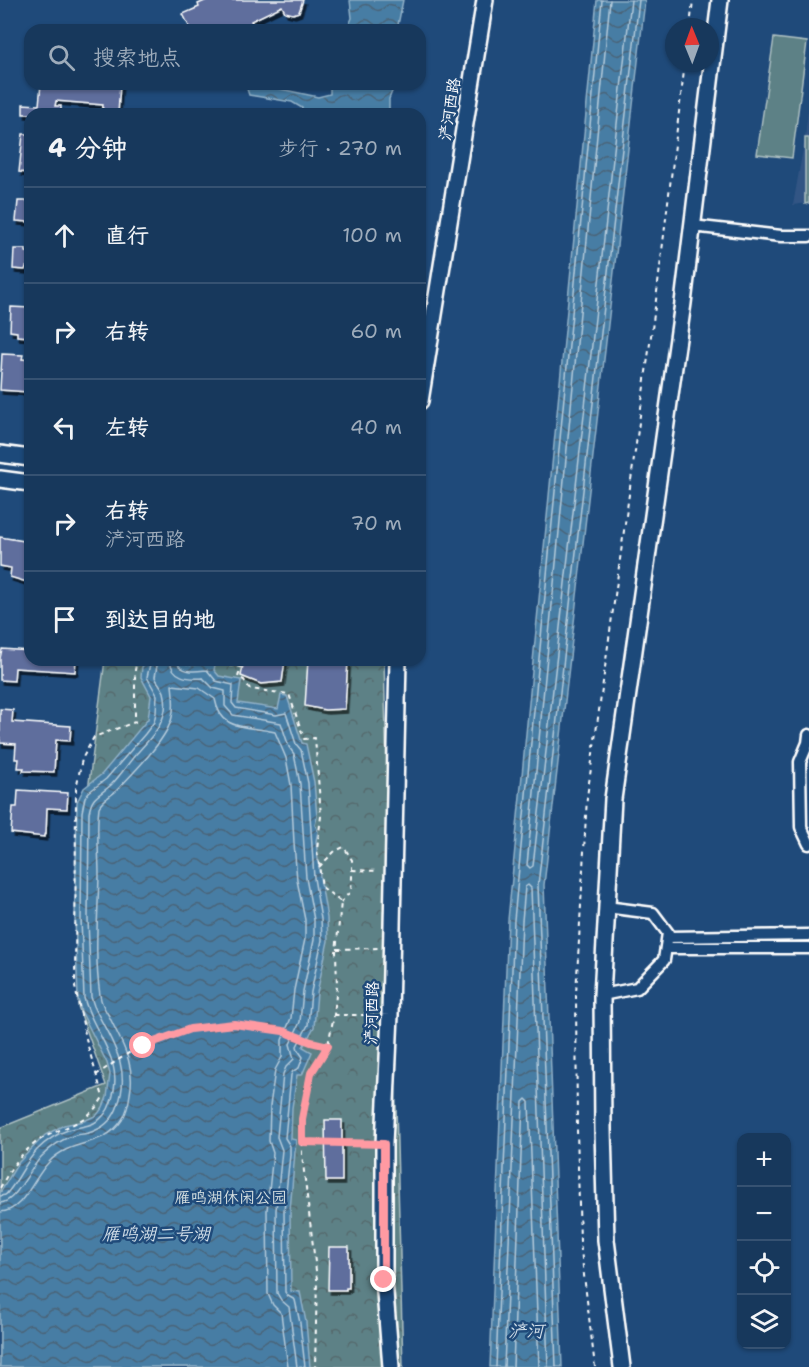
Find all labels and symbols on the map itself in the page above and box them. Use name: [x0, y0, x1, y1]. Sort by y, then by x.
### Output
north arrow: [665, 18, 719, 72]
street label: 浐河西路: [434, 76, 465, 142]
street label: 浐河西路: [360, 981, 383, 1045]
route start: [129, 1032, 155, 1058]
park label: 雁鸣湖休闲公园: [175, 1187, 287, 1208]
water label: 雁鸣湖二号湖: [102, 1222, 212, 1246]
route end: [370, 1266, 396, 1292]
water label: 浐河: [508, 1319, 547, 1343]

